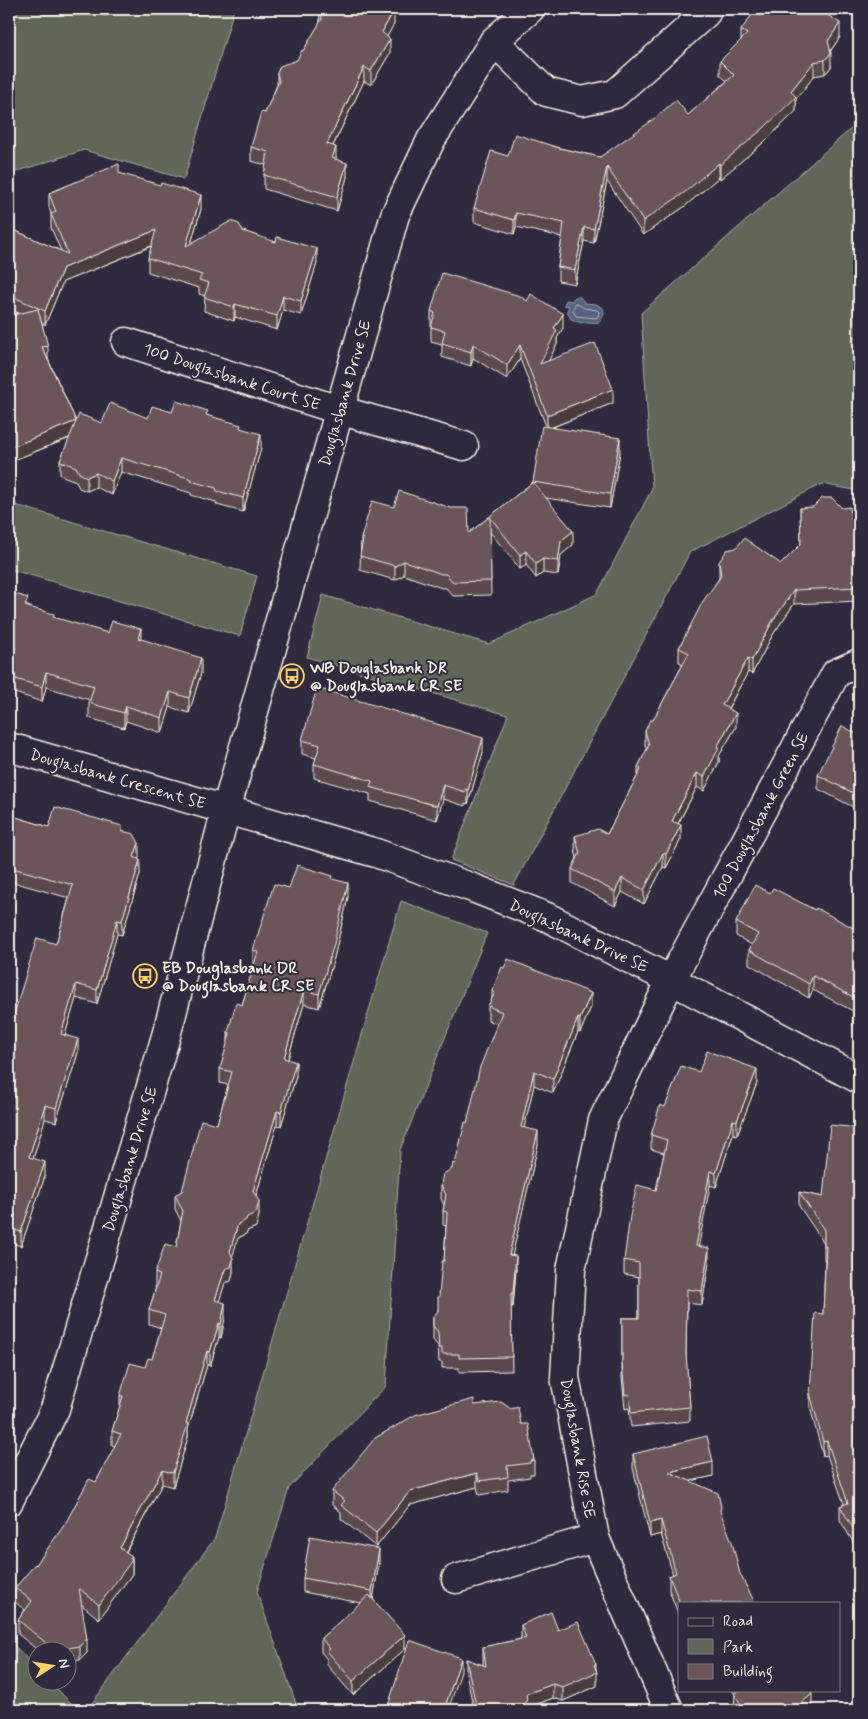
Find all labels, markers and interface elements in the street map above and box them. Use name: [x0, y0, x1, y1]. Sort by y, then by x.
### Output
street label: Douglasbank Drive SE: [315, 318, 377, 469]
street label: 100 Douglasbank Court SE: [140, 339, 323, 417]
place label: WB Douglasbank DR @ Douglasbank CR SE: [309, 658, 463, 699]
bus stop icon: WB Douglasbank DR @ Douglasbank CR SE: [279, 663, 305, 689]
street label: 100 Douglasbank Green SE: [708, 729, 815, 903]
street label: Douglasbank Crescent SE: [27, 744, 208, 816]
street label: Douglasbank Drive SE: [505, 895, 651, 979]
place label: EB Douglasbank DR @ Douglasbank CR SE: [162, 958, 315, 999]
bus stop icon: EB Douglasbank DR @ Douglasbank CR SE: [132, 963, 158, 989]
street label: Douglasbank Drive SE: [98, 1084, 164, 1235]
street label: Douglasbank Rise SE: [554, 1377, 600, 1520]
legend: [678, 1602, 840, 1692]
text: Road: [723, 1612, 753, 1632]
text: Park: [723, 1638, 753, 1658]
north arrow: [28, 1642, 78, 1692]
text: N: [54, 1657, 74, 1670]
text: Building: [723, 1662, 773, 1683]

